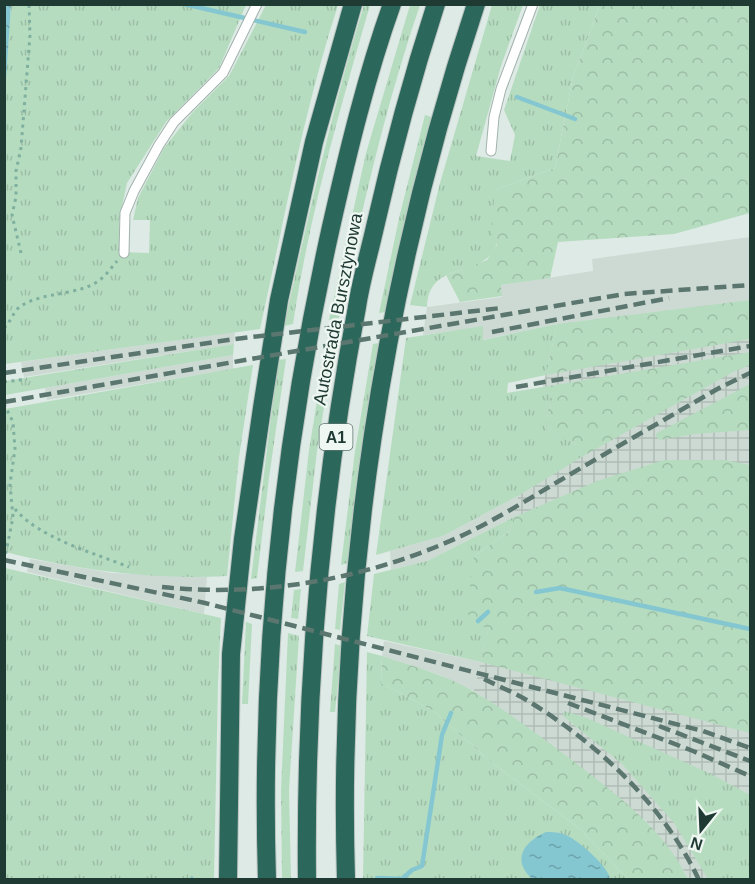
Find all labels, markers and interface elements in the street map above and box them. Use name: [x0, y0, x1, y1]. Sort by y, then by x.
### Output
street label: Autostrada Bursztynowa: [310, 210, 367, 407]
road number: A1: [320, 424, 352, 450]
north arrow: [671, 800, 731, 860]
text: N: [688, 834, 705, 854]

